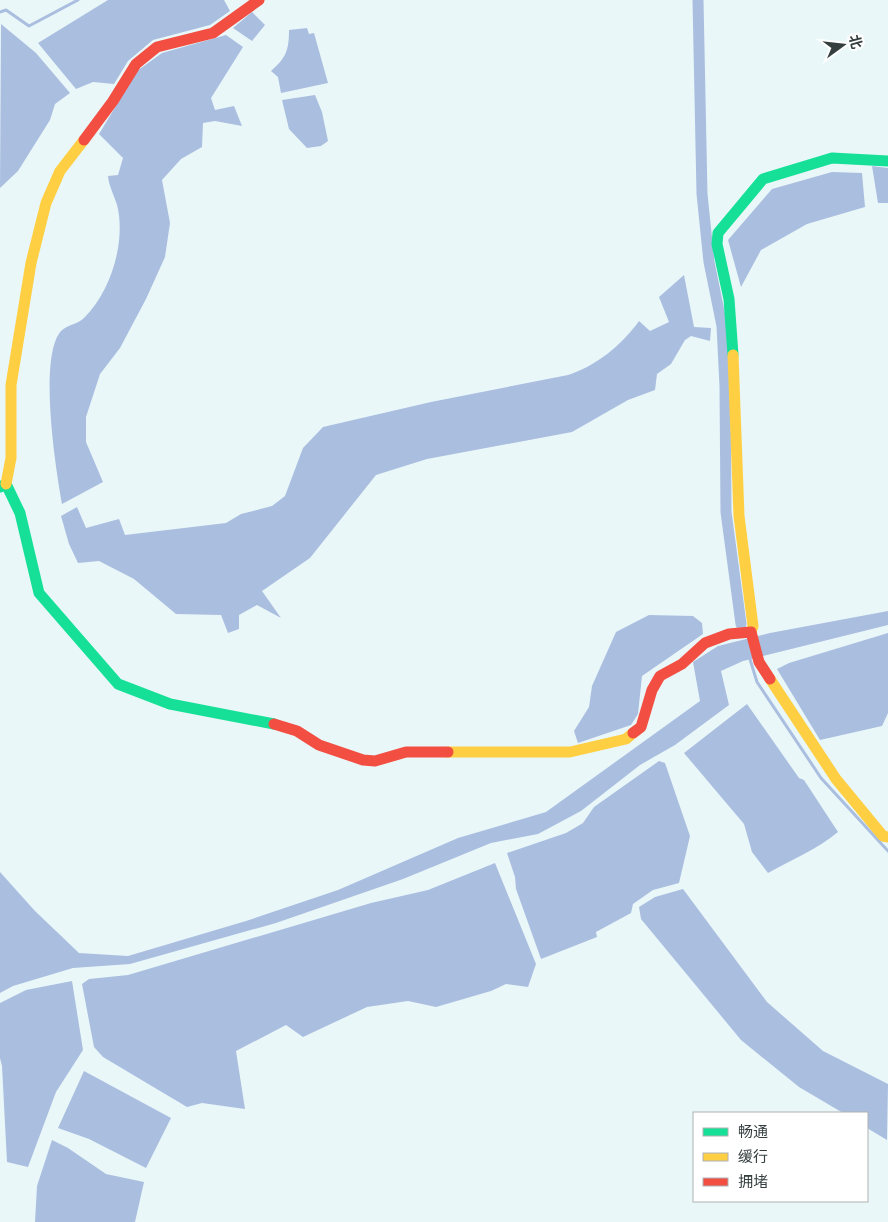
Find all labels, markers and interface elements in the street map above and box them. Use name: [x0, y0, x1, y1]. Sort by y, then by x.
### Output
north arrow: [818, 20, 868, 70]
text: 北: [846, 33, 866, 50]
legend: [693, 1112, 868, 1202]
text: 畅通: [738, 1122, 768, 1140]
text: 缓行: [738, 1147, 768, 1165]
text: 拥堵: [738, 1172, 768, 1190]

